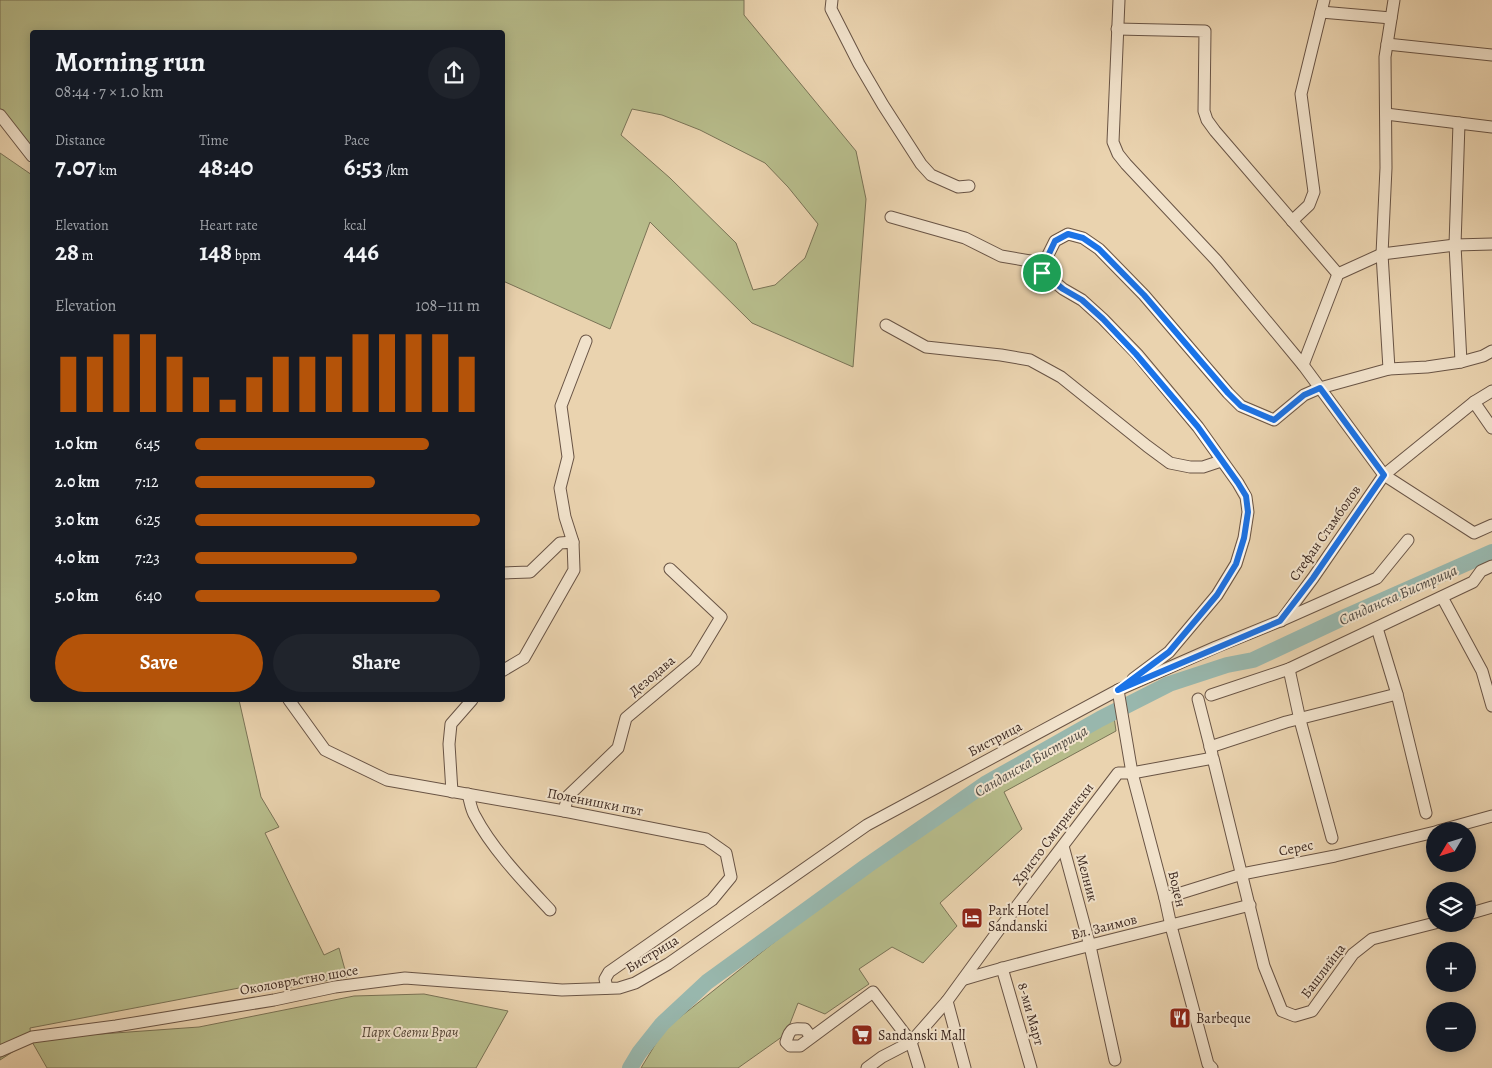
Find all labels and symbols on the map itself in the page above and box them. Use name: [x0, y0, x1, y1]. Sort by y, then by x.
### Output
pin: [1021, 252, 1063, 294]
street label: Стефан Стамболов: [1285, 481, 1365, 585]
water label: Санданска Бистрица: [1336, 560, 1460, 630]
street label: Дезодава: [625, 651, 680, 701]
street label: Бистрица: [965, 717, 1026, 761]
water label: Санданска Бистрица: [971, 720, 1091, 802]
street label: Христо Смирненски: [1008, 779, 1098, 889]
street label: Поленишки път: [545, 783, 645, 821]
north arrow: [1426, 822, 1476, 872]
street label: Серес: [1277, 835, 1315, 861]
street label: Мелник: [1072, 852, 1102, 904]
street label: Воден: [1163, 869, 1191, 909]
place label: Park Hotel Sandanski: [988, 901, 1049, 936]
hotel icon: Park Hotel Sandanski: [960, 906, 984, 930]
street label: Вл. Заимов: [1069, 910, 1139, 944]
street label: Бистрица: [622, 930, 682, 977]
street label: Башлийца: [1296, 939, 1350, 1002]
street label: Околовръстно шосе: [238, 960, 360, 1000]
street label: 8-ми Март: [1013, 981, 1049, 1047]
restaurant icon: Barbeque: [1168, 1006, 1192, 1030]
place label: Barbeque: [1196, 1009, 1251, 1028]
park label: Парк Свети Врач: [362, 1023, 459, 1042]
supermarket icon: Sandanski Mall: [850, 1023, 874, 1047]
place label: Sandanski Mall: [878, 1026, 966, 1045]

